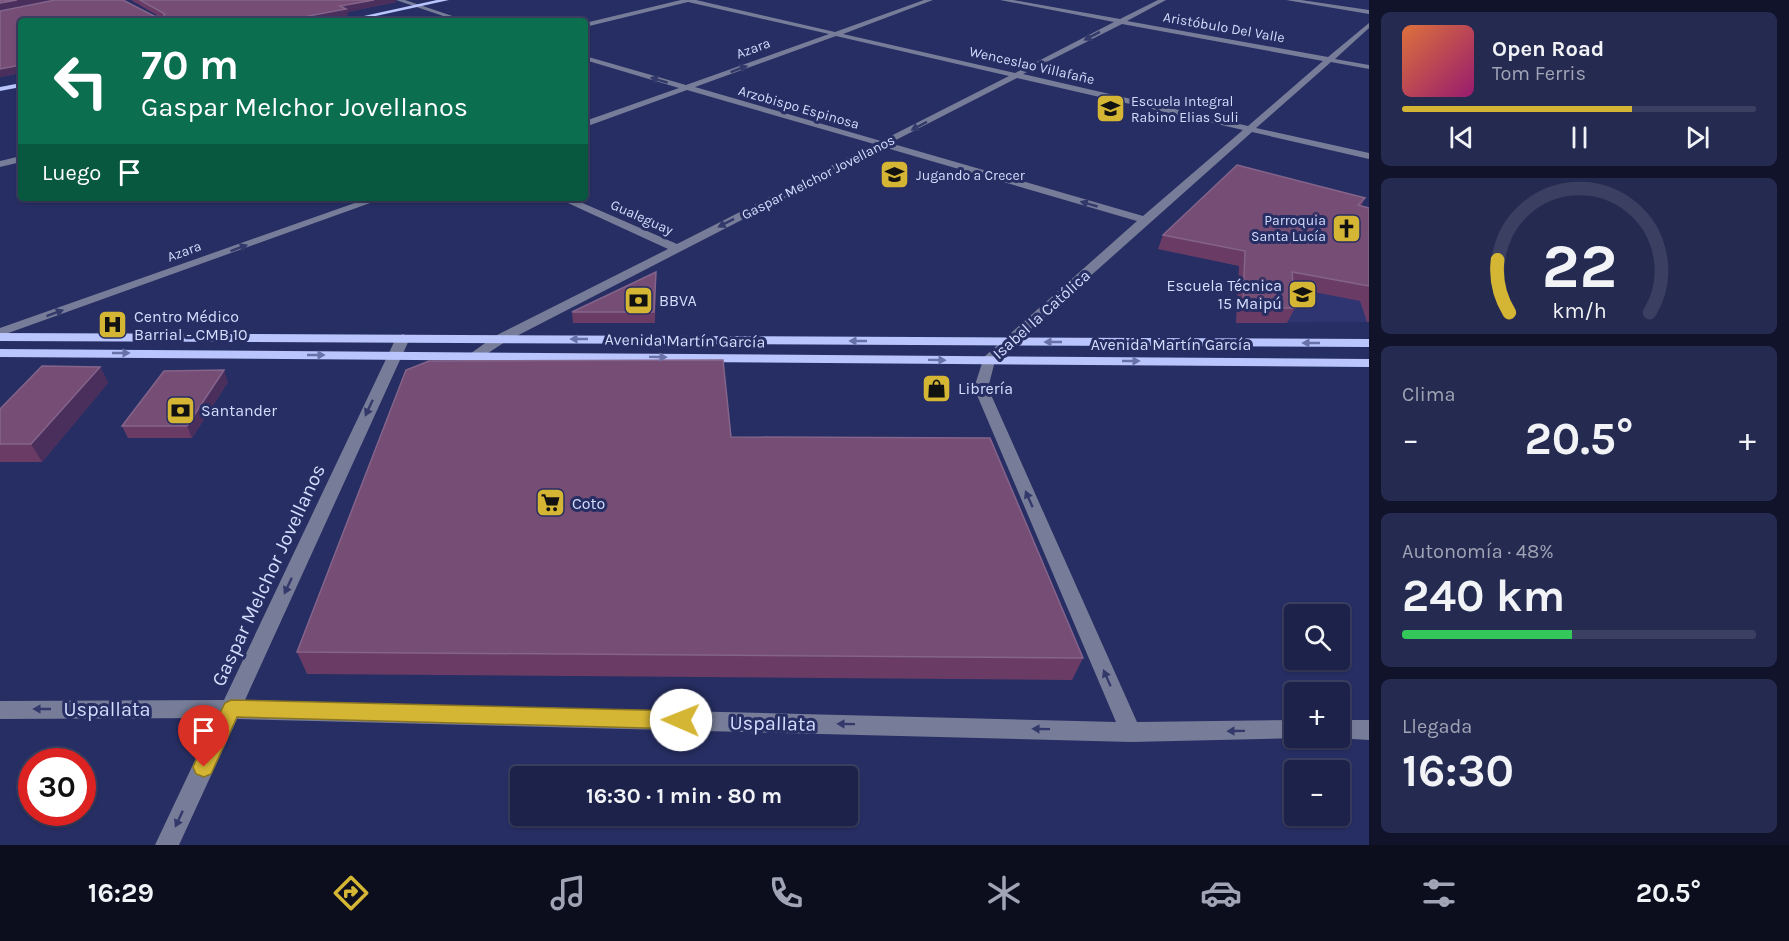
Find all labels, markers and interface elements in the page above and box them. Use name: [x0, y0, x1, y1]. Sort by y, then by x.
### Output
street label: Aristóbulo Del Valle: [1162, 8, 1286, 47]
one-way arrow: [1084, 32, 1101, 41]
street label: Azara: [734, 34, 773, 62]
text: Open Road: [1492, 36, 1604, 62]
text: 70 m: [141, 40, 239, 90]
icon: left: [42, 42, 120, 120]
street label: Wenceslao Villafañe: [968, 43, 1096, 88]
text: Tom Ferris: [1492, 62, 1586, 85]
one-way arrow: [730, 63, 748, 73]
one-way arrow: [650, 75, 668, 84]
street label: Arzobispo Espinosa: [736, 82, 861, 133]
text: Gaspar Melchor Jovellanos: [141, 91, 468, 123]
school or university icon: Escuela Integral Rabino Elias Suli: [1094, 93, 1126, 125]
place label: Escuela Integral Rabino Elias Suli: [1131, 93, 1239, 126]
one-way arrow: [910, 121, 927, 131]
icon: previous: [1445, 121, 1478, 154]
icon: pause: [1563, 121, 1596, 154]
icon: next: [1681, 121, 1714, 154]
street label: Gaspar Melchor Jovellanos: [739, 131, 898, 224]
icon: arrive: [113, 156, 146, 189]
school or university icon: Jugando a Crecer: [879, 159, 911, 191]
text: Luego: [42, 160, 101, 186]
place label: Jugando a Crecer: [916, 167, 1026, 184]
street label: Gualeguay: [608, 196, 676, 239]
one-way arrow: [1079, 199, 1097, 208]
place label: Parroquia Santa Lucía: [1251, 212, 1326, 245]
church icon: Parroquia Santa Lucía: [1331, 212, 1363, 244]
one-way arrow: [717, 218, 735, 228]
text: 22: [1541, 230, 1617, 303]
street label: Azara: [165, 237, 204, 265]
one-way arrow: [230, 242, 248, 252]
street label: Isabel la Católica: [989, 266, 1094, 363]
place label: Escuela Técnica 15 Maipú: [1167, 276, 1282, 313]
school or university icon: Escuela Técnica 15 Maipú: [1287, 278, 1319, 310]
bank icon: BBVA: [622, 284, 654, 316]
place label: BBVA: [659, 291, 697, 310]
text: km/h: [1552, 299, 1606, 324]
one-way arrow: [46, 307, 64, 317]
place label: Centro Médico Barrial - CMB 10: [134, 307, 247, 344]
hospital icon: Centro Médico Barrial - CMB 10: [97, 309, 129, 341]
street label: Avenida Martín García: [604, 330, 766, 351]
one-way arrow: [569, 335, 588, 344]
street label: Avenida Martín García: [1091, 335, 1251, 354]
one-way arrow: [848, 336, 867, 346]
one-way arrow: [1043, 337, 1062, 347]
one-way arrow: [1301, 338, 1320, 348]
one-way arrow: [112, 348, 131, 358]
one-way arrow: [307, 350, 326, 360]
one-way arrow: [649, 353, 668, 362]
one-way arrow: [928, 355, 947, 365]
one-way arrow: [1122, 356, 1141, 366]
shop icon: Librería: [921, 372, 953, 404]
place label: Librería: [958, 379, 1013, 398]
text: Clima: [1402, 383, 1456, 406]
bank icon: Santander: [164, 394, 196, 426]
one-way arrow: [365, 400, 374, 417]
place label: Santander: [201, 401, 277, 420]
text: 20.5°: [1524, 413, 1634, 465]
text: −: [1402, 420, 1419, 458]
text: +: [1739, 420, 1756, 458]
street label: Gaspar Melchor Jovellanos: [207, 461, 330, 690]
supermarket icon: Coto: [535, 487, 567, 519]
one-way arrow: [1024, 490, 1034, 508]
place label: Coto: [572, 494, 605, 513]
text: Autonomía · 48%: [1402, 540, 1554, 563]
text: 240 km: [1402, 570, 1565, 622]
one-way arrow: [283, 577, 292, 594]
map controls: [1284, 604, 1350, 826]
button: search: [1284, 604, 1350, 670]
one-way arrow: [1102, 669, 1111, 687]
button: +: [1284, 682, 1350, 748]
position arrow: [649, 688, 713, 752]
street label: Uspallata: [63, 698, 151, 721]
one-way arrow: [33, 704, 52, 714]
pin: [178, 705, 229, 767]
street label: Uspallata: [729, 711, 817, 736]
icon: arrive: [187, 714, 220, 747]
text: Llegada: [1402, 715, 1472, 738]
one-way arrow: [837, 720, 856, 729]
one-way arrow: [1032, 725, 1051, 734]
one-way arrow: [1227, 726, 1246, 736]
text: 16:30: [1402, 745, 1514, 797]
speed limit sign: 30: [18, 748, 96, 826]
button: −: [1284, 760, 1350, 826]
text: 16:30 · 1 min · 80 m: [586, 783, 782, 809]
one-way arrow: [174, 811, 183, 828]
icon: directions: [330, 872, 372, 914]
icon: music: [547, 872, 589, 914]
icon: phone: [765, 872, 807, 914]
icon: climate: [983, 872, 1025, 914]
icon: car: [1200, 872, 1242, 914]
icon: filters: [1418, 872, 1460, 914]
text: 16:29: [88, 877, 154, 909]
text: 20.5°: [1636, 877, 1701, 909]

